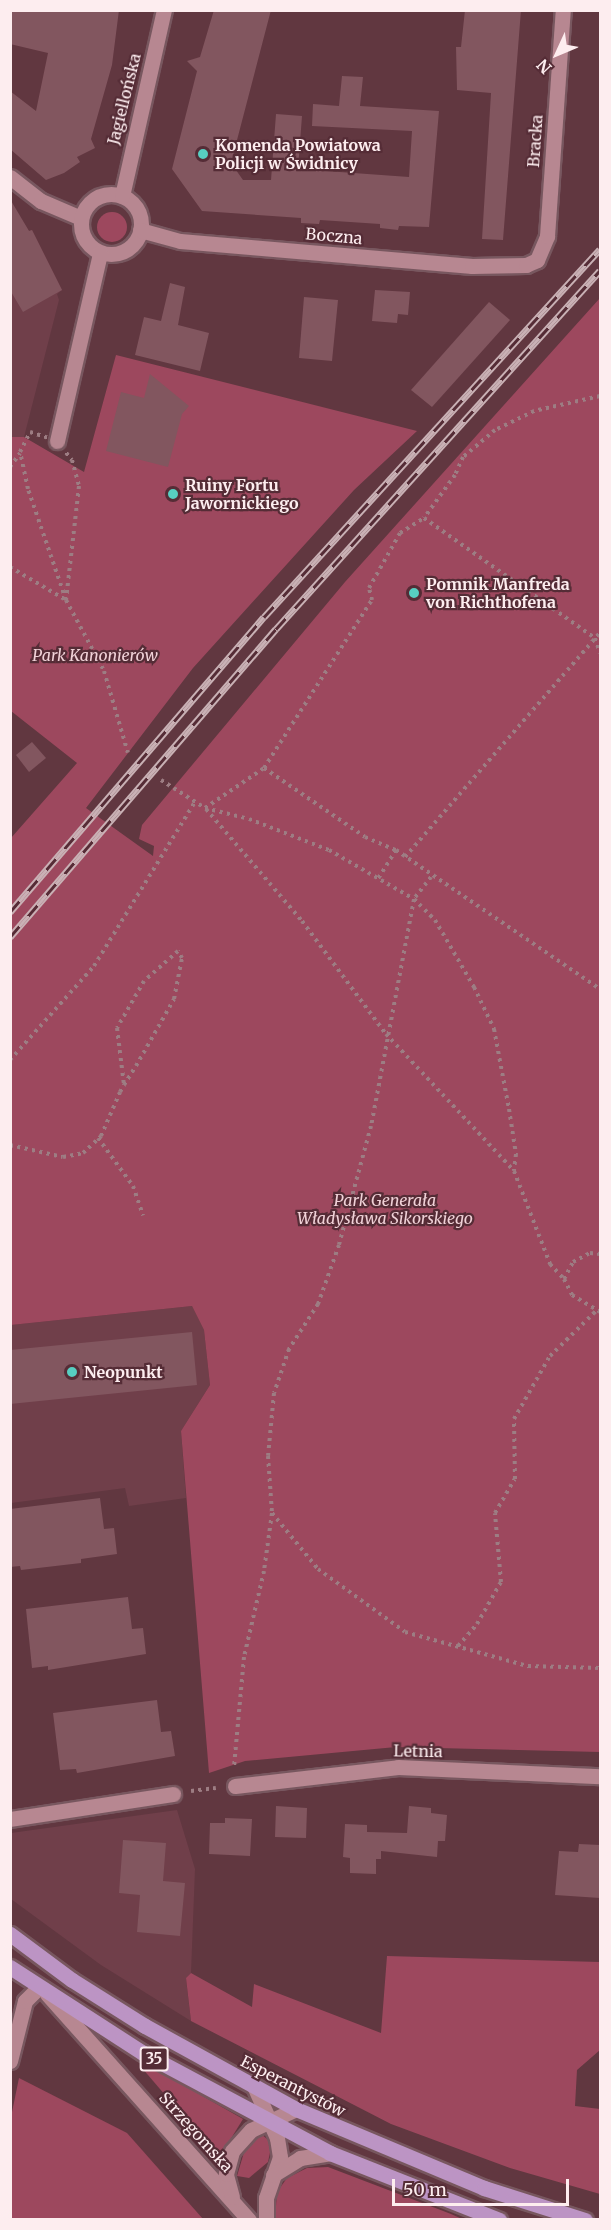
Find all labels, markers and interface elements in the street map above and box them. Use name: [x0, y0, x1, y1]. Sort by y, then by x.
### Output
north arrow: [527, 24, 587, 84]
street label: Jagiellońska: [103, 51, 145, 147]
text: N: [532, 55, 556, 78]
street label: Bracka: [524, 114, 546, 168]
place label: Komenda Powiatowa Policji w Świdnicy: [215, 135, 381, 173]
marker: Komenda Powiatowa Policji w Świdnicy: [196, 147, 210, 161]
street label: Boczna: [305, 224, 363, 248]
place label: Ruiny Fortu Jawornickiego: [185, 475, 299, 513]
marker: Ruiny Fortu Jawornickiego: [166, 487, 180, 501]
place label: Pomnik Manfreda von Richthofena: [426, 574, 570, 612]
marker: Pomnik Manfreda von Richthofena: [407, 586, 421, 600]
park label: Park Kanonierów: [32, 645, 158, 665]
park label: Park Generała Władysława Sikorskiego: [297, 1190, 473, 1228]
place label: Neopunkt: [84, 1362, 163, 1382]
marker: Neopunkt: [65, 1365, 79, 1379]
street label: Letnia: [393, 1741, 443, 1761]
road number: 35: [139, 2047, 169, 2071]
street label: Esperantystów: [238, 2051, 348, 2121]
street label: Strzegomska: [155, 2088, 237, 2176]
scale bar: [395, 2167, 572, 2205]
text: 50 m: [403, 2178, 447, 2201]

